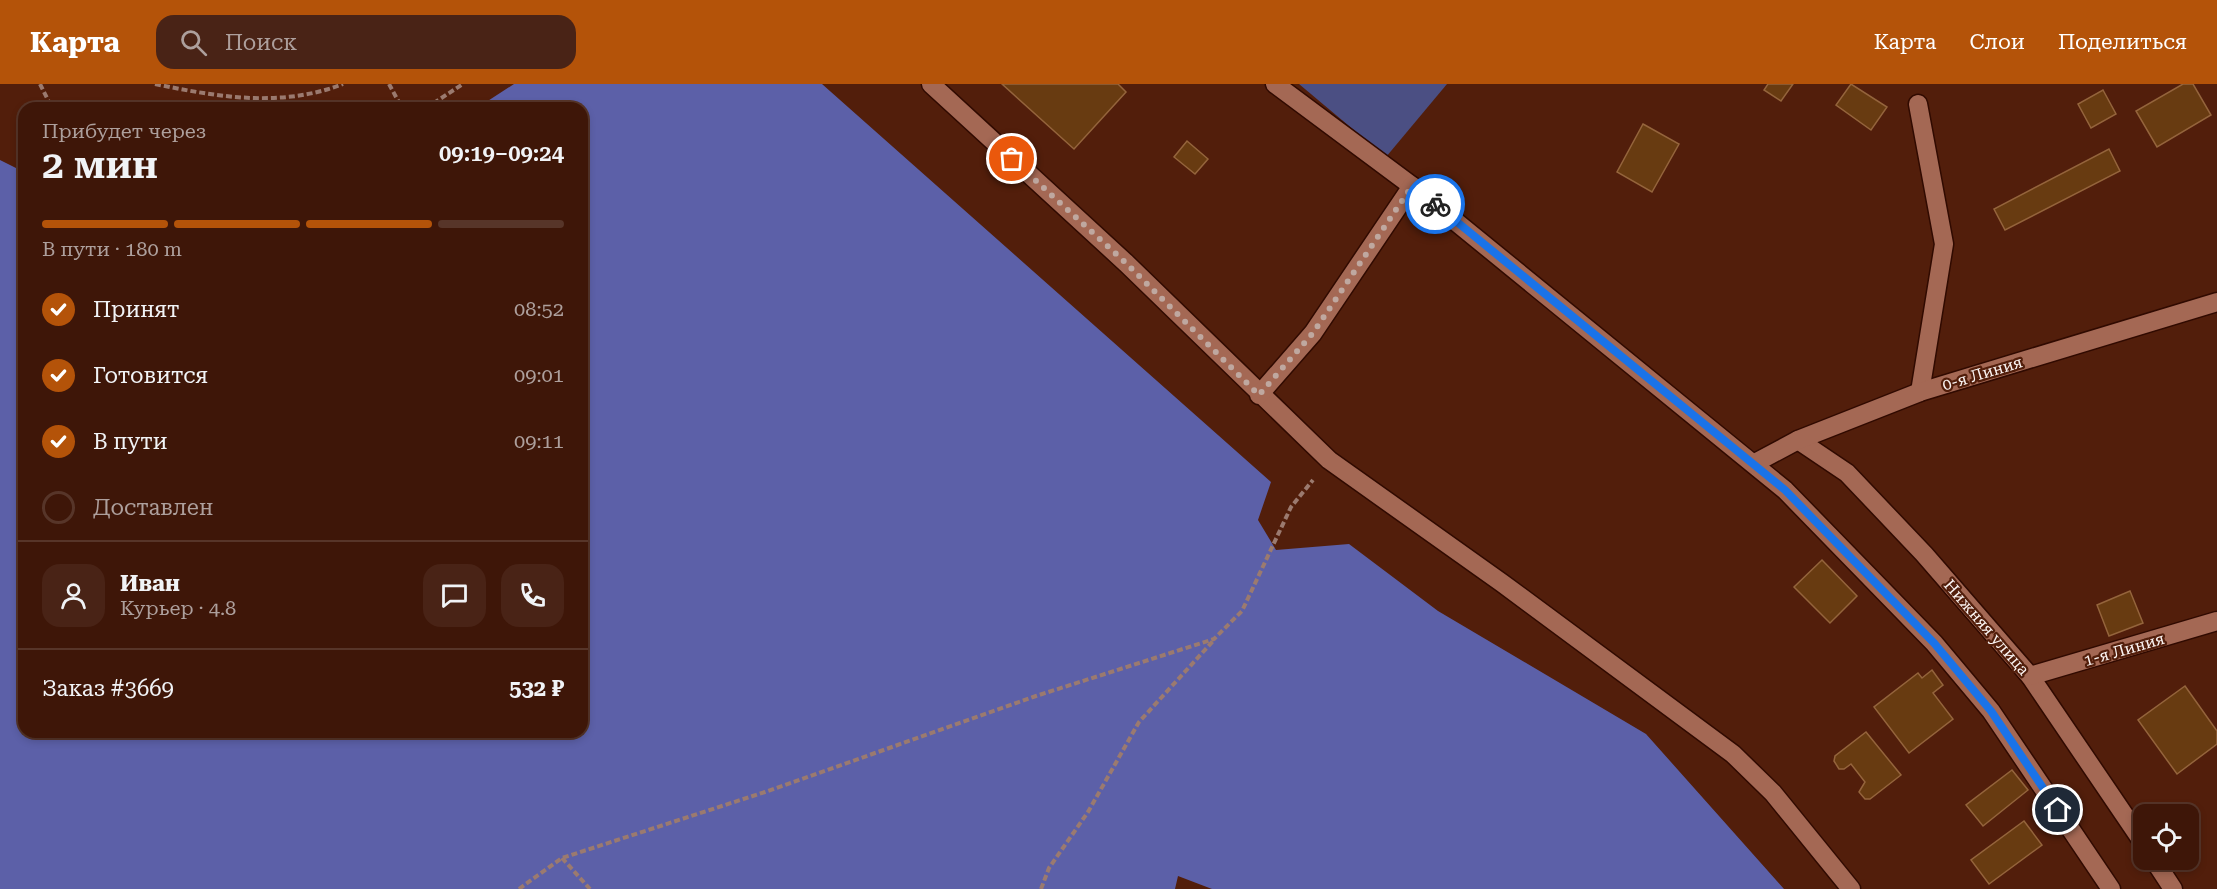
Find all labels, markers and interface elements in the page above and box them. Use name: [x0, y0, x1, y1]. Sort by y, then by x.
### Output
search box: [156, 15, 576, 69]
text: Карта: [30, 26, 120, 59]
icon: search: [177, 26, 210, 59]
text: Поиск: [225, 30, 297, 55]
text: Карта: [1874, 30, 1937, 54]
text: Слои: [1970, 30, 2025, 54]
text: Поделиться: [2058, 30, 2187, 54]
text: Прибудет через: [42, 119, 206, 143]
pin: [986, 133, 1037, 184]
text: 09:19–09:24: [439, 141, 564, 166]
text: 2 мин: [42, 142, 158, 188]
icon: bag: [995, 142, 1028, 175]
courier: [1405, 174, 1465, 234]
icon: bike: [1419, 188, 1452, 221]
text: В пути · 180 m: [42, 237, 182, 261]
icon: check: [42, 293, 75, 326]
text: Принят: [93, 297, 180, 322]
text: 08:52: [514, 297, 564, 321]
street label: 0-я Линия: [1940, 352, 2025, 395]
icon: check: [42, 359, 75, 392]
text: Готовится: [93, 363, 208, 388]
text: 09:01: [514, 363, 564, 387]
icon: check: [42, 425, 75, 458]
text: В пути: [93, 429, 168, 454]
text: 09:11: [514, 429, 564, 453]
text: Доставлен: [93, 495, 213, 520]
button: person: [42, 564, 105, 627]
button: chat: [423, 564, 486, 627]
button: phone: [501, 564, 564, 627]
text: Иван: [120, 571, 180, 596]
street label: Нижняя улица: [1940, 576, 2033, 679]
text: Курьер · 4.8: [120, 596, 236, 620]
street label: 1-я Линия: [2082, 629, 2167, 670]
text: Заказ #3669: [42, 676, 174, 701]
text: 532 ₽: [509, 676, 564, 701]
pin: [2032, 784, 2083, 835]
icon: home: [2041, 793, 2074, 826]
map controls: [2133, 804, 2199, 870]
button: locate: [2133, 804, 2199, 870]

